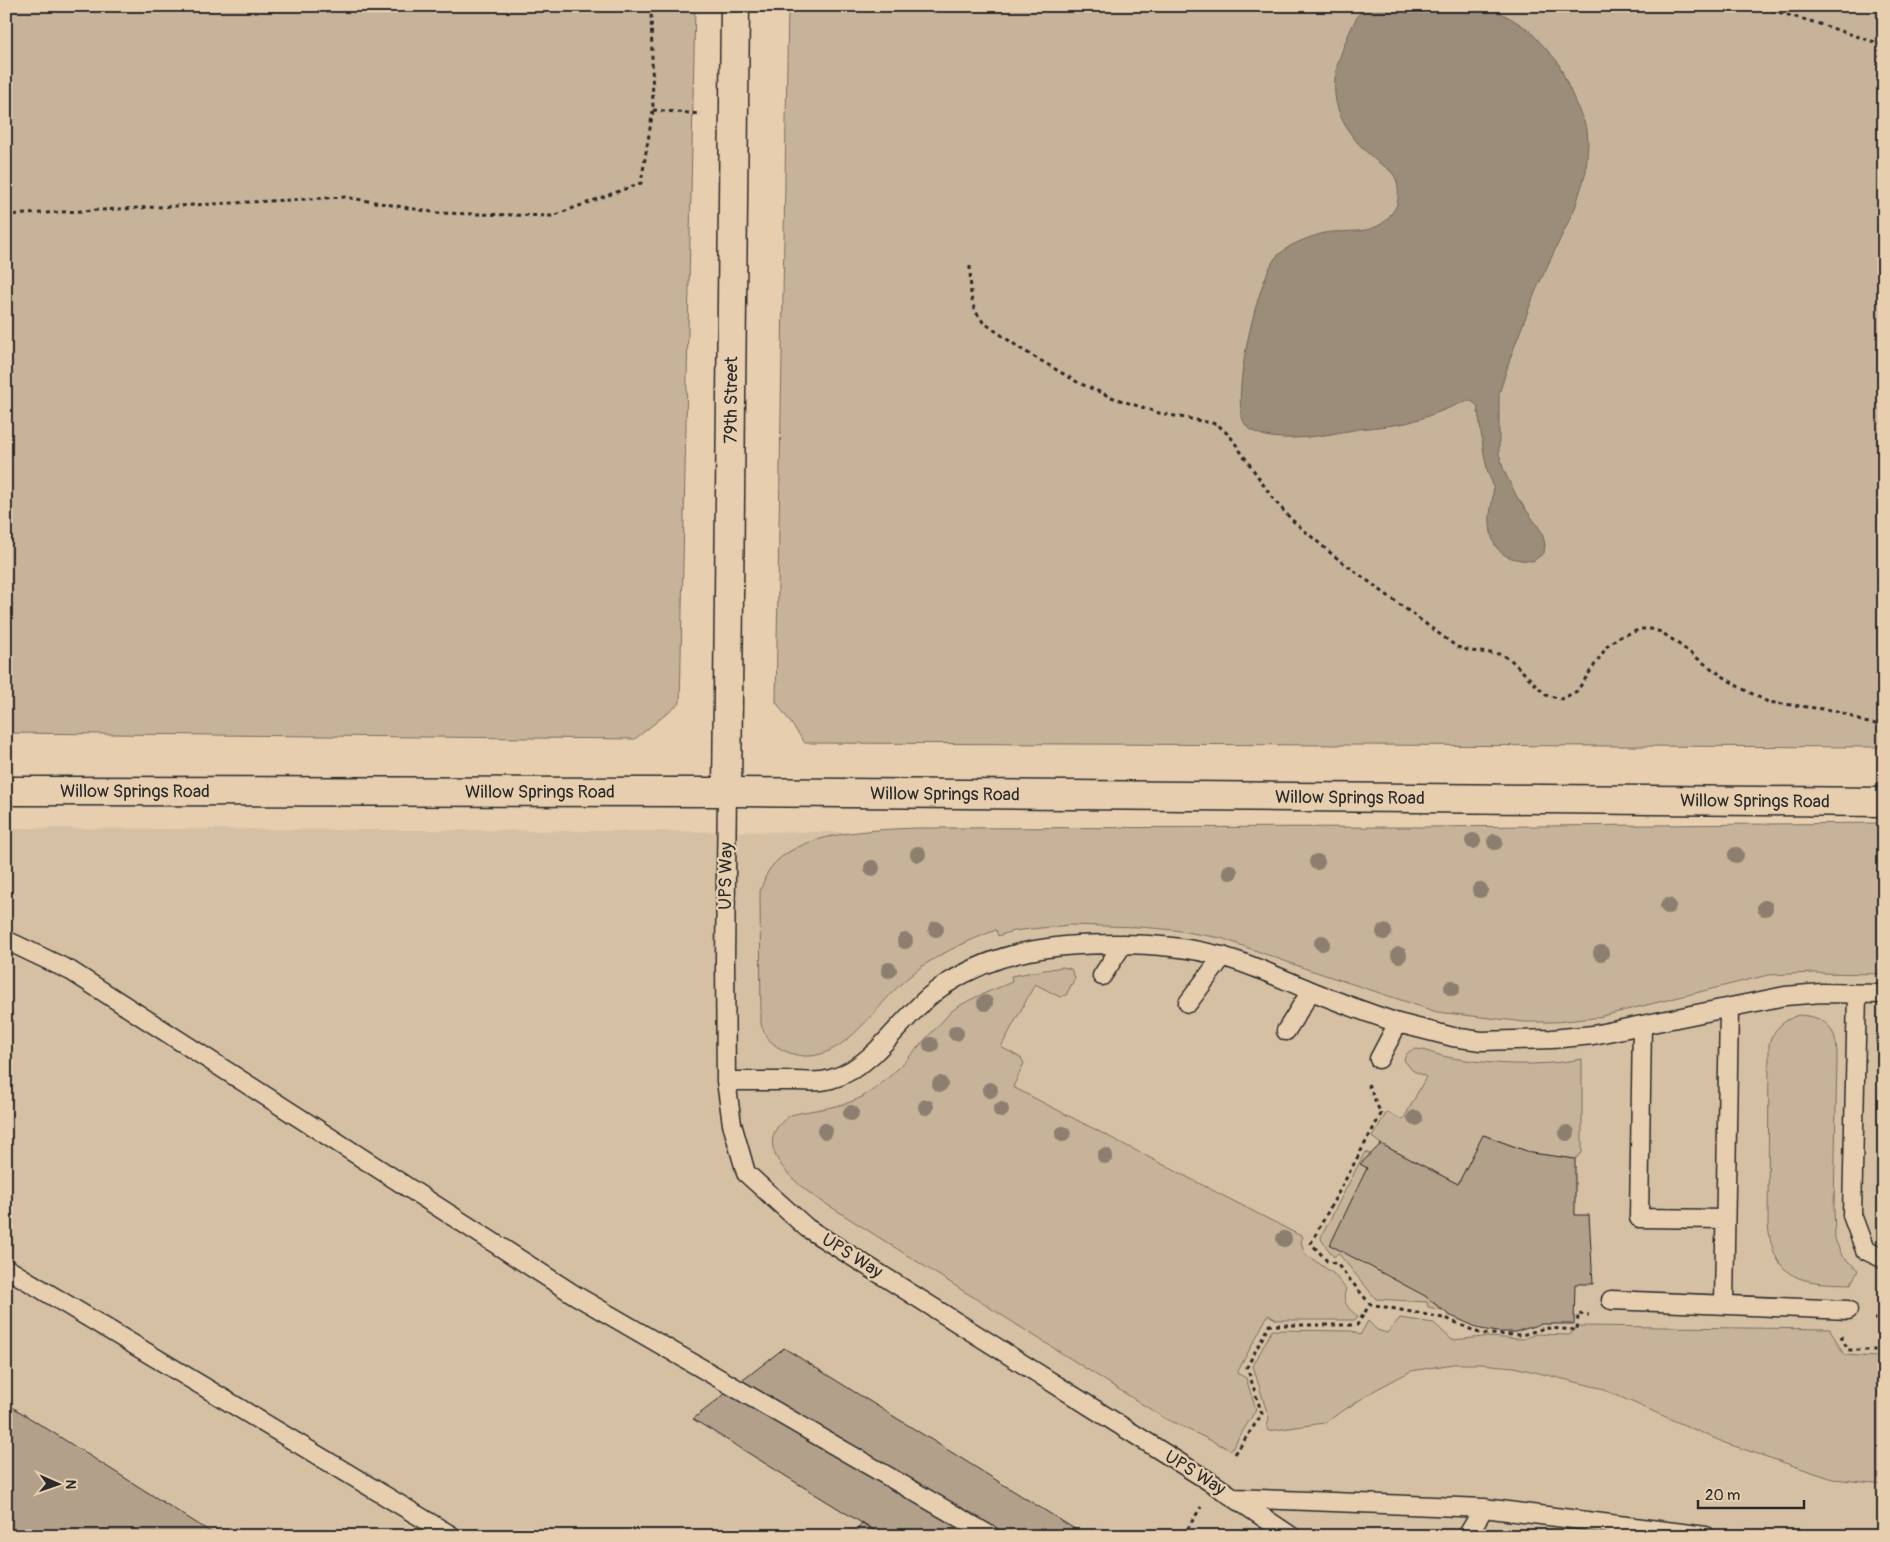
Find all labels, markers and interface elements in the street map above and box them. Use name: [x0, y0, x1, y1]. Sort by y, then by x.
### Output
street label: 79th Street: [719, 356, 743, 444]
street label: Willow Springs Road: [60, 780, 210, 803]
street label: Willow Springs Road: [465, 780, 615, 803]
street label: Willow Springs Road: [870, 782, 1020, 806]
street label: Willow Springs Road: [1275, 785, 1425, 810]
street label: Willow Springs Road: [1680, 789, 1830, 813]
street label: UPS Way: [714, 842, 738, 910]
street label: UPS Way: [817, 1228, 887, 1284]
street label: UPS Way: [1160, 1445, 1230, 1501]
north arrow: [32, 1460, 82, 1510]
scale bar: [1698, 1477, 1804, 1509]
text: N: [62, 1479, 79, 1489]
text: 20 m: [1705, 1486, 1740, 1505]

